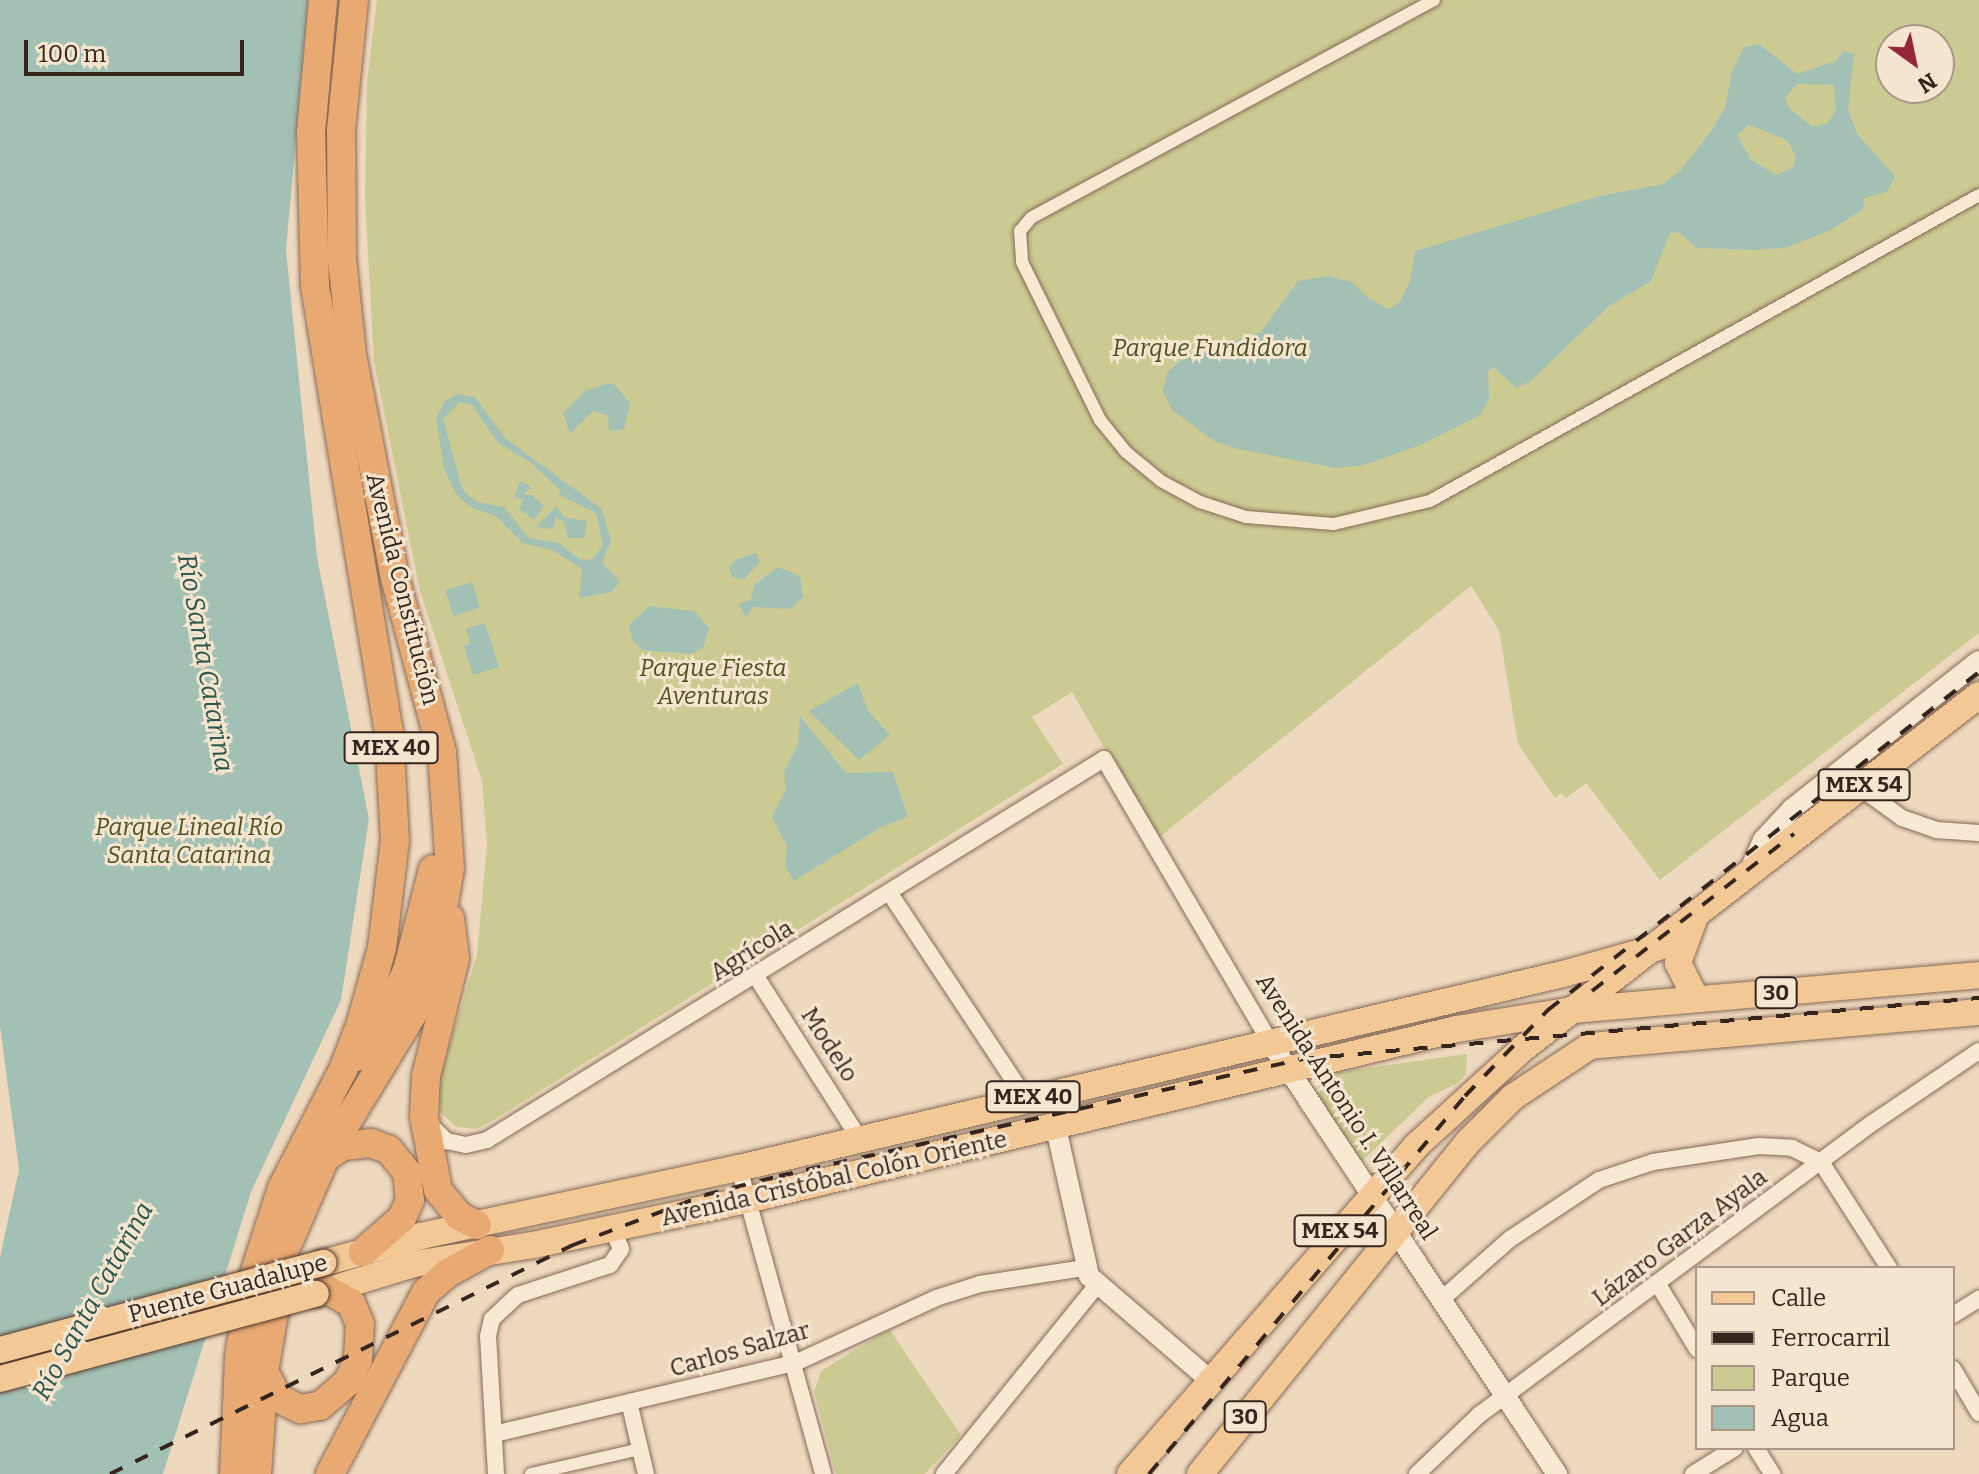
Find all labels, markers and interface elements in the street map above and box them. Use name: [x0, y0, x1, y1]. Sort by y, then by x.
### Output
scale bar: [28, 24, 248, 74]
north arrow: [1875, 24, 1955, 104]
text: 100 m: [38, 40, 106, 68]
text: N: [1913, 67, 1942, 99]
park label: Parque Fundidora: [1112, 335, 1308, 363]
street label: Avenida Constitución: [359, 470, 445, 708]
water label: Río Santa Catarina: [170, 551, 240, 775]
park label: Parque Fiesta Aventuras: [639, 655, 787, 711]
road number: MEX 40: [343, 730, 439, 766]
road number: MEX 54: [1816, 767, 1912, 803]
park label: Parque Lineal Río Santa Catarina: [95, 814, 283, 870]
street label: Agrícola: [705, 914, 799, 988]
street label: Avenida Antonio I. Villarreal: [1249, 969, 1443, 1245]
road number: 30: [1754, 975, 1798, 1011]
street label: Modelo: [794, 1002, 864, 1088]
road number: MEX 40: [985, 1079, 1081, 1115]
street label: Avenida Cristóbal Colón Oriente: [658, 1125, 1010, 1233]
street label: Lázaro Garza Ayala: [1587, 1163, 1773, 1313]
water label: Río Santa Catarina: [26, 1197, 160, 1405]
road number: MEX 54: [1292, 1213, 1388, 1249]
street label: Puente Guadalupe: [125, 1249, 331, 1329]
legend: [1695, 1266, 1955, 1450]
text: Calle: [1771, 1284, 1826, 1312]
street label: Carlos Salzar: [667, 1316, 813, 1384]
text: Ferrocarril: [1771, 1324, 1890, 1352]
text: Parque: [1771, 1364, 1850, 1392]
road number: 30: [1223, 1399, 1267, 1435]
text: Agua: [1771, 1404, 1829, 1432]

